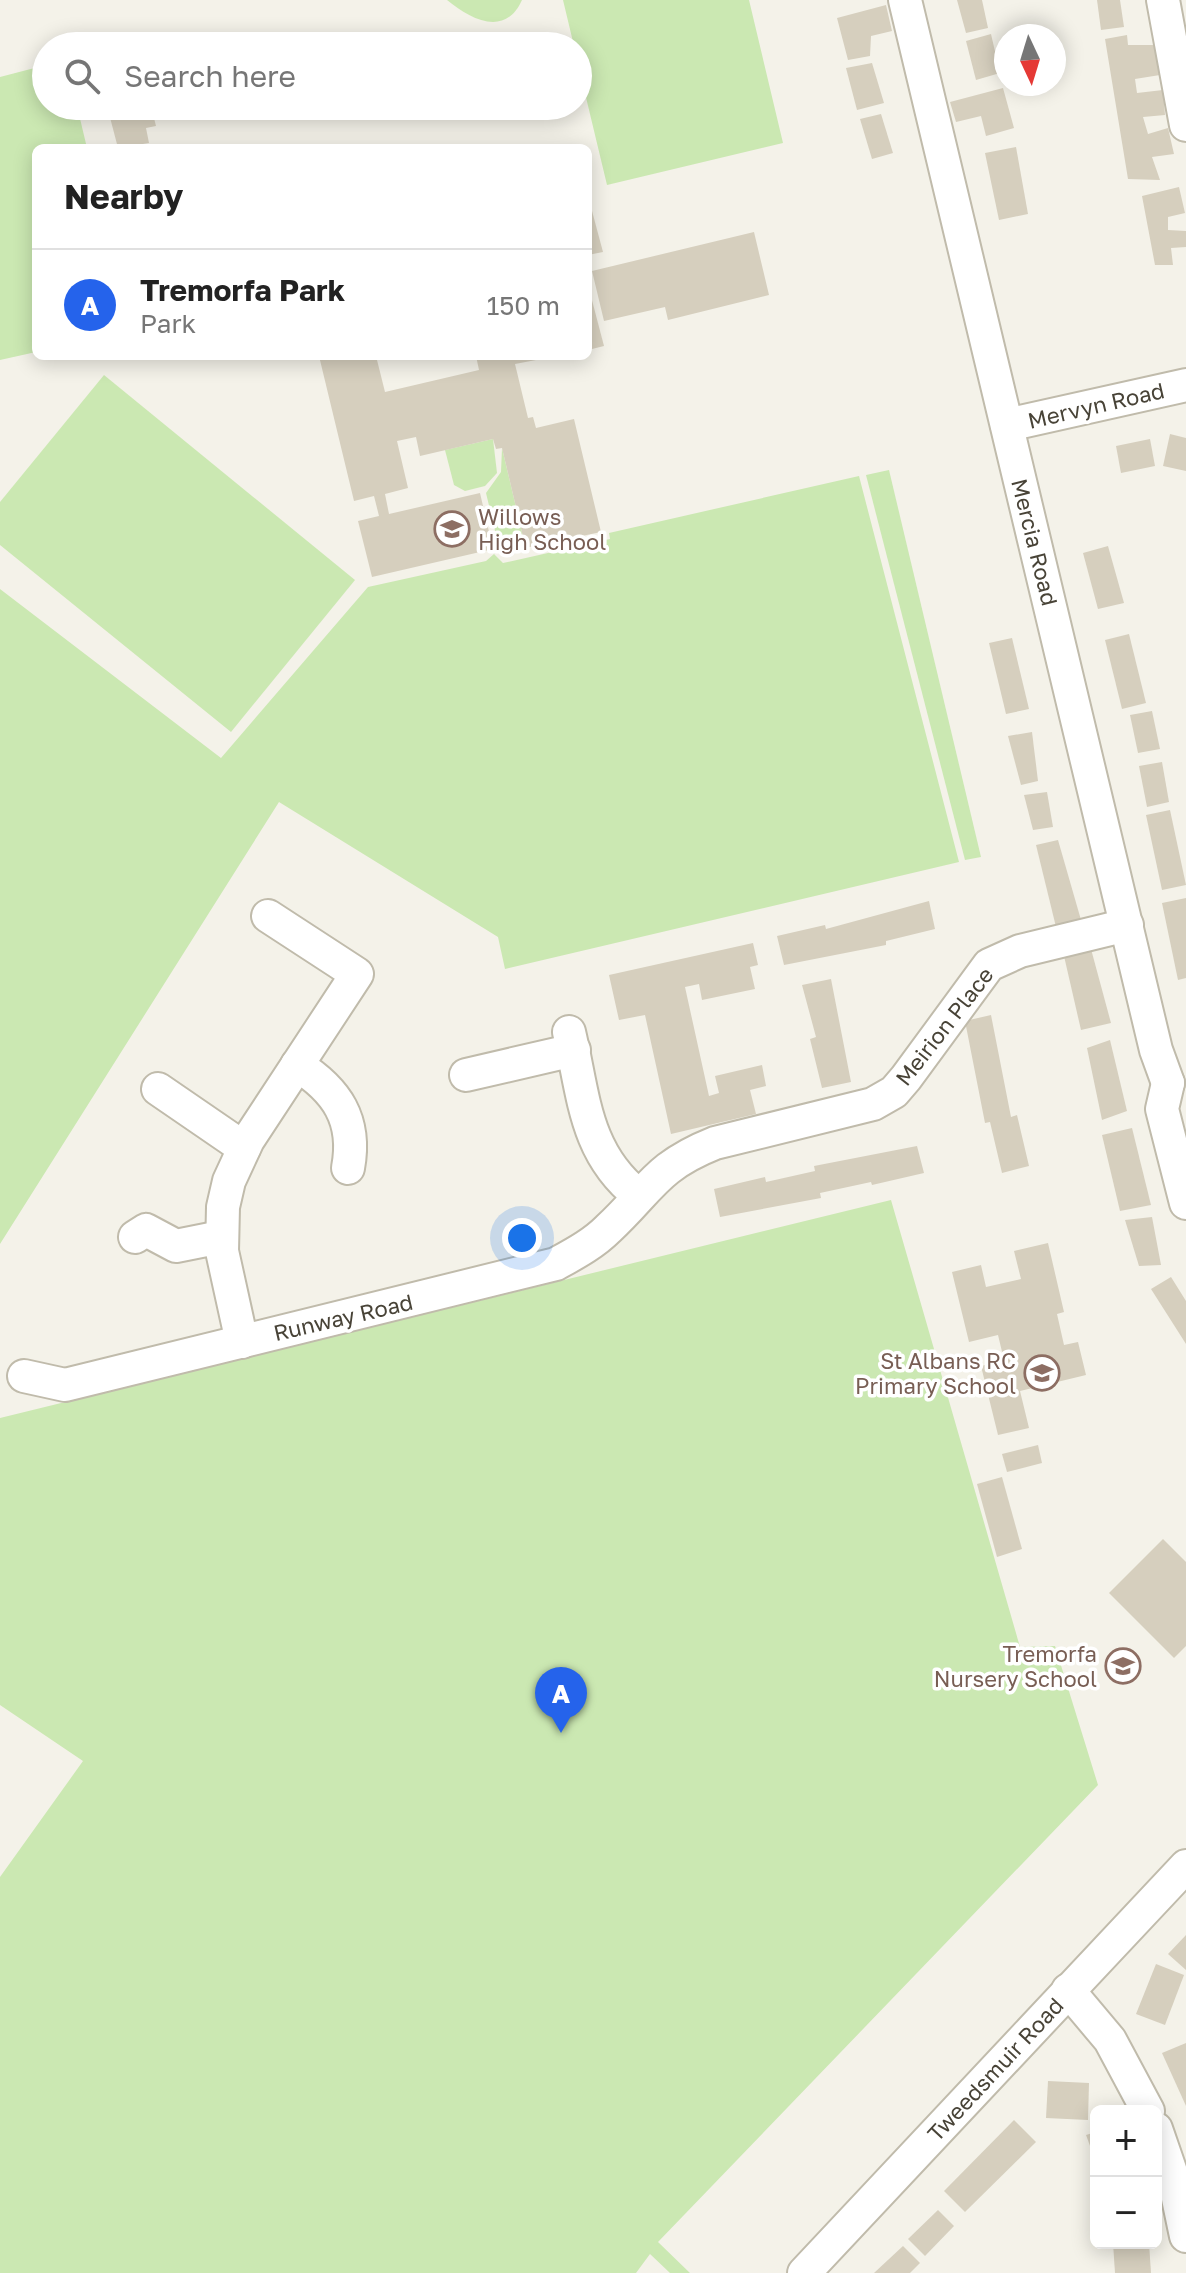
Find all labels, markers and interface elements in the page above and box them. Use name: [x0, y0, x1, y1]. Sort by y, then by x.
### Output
north arrow: [994, 24, 1066, 96]
search box: [32, 32, 592, 120]
icon: search: [60, 54, 104, 98]
text: Search here: [124, 58, 296, 94]
text: Nearby: [64, 176, 184, 216]
text: Tremorfa Park: [140, 272, 345, 308]
text: A: [81, 290, 99, 321]
text: 150 m: [487, 290, 560, 321]
text: Park: [140, 308, 196, 339]
street label: Mervyn Road: [1025, 376, 1167, 434]
street label: Mercia Road: [1006, 476, 1064, 608]
place label: Willows High School: [478, 503, 606, 555]
school or university icon: Willows High School: [433, 510, 471, 548]
street label: Meirion Place: [889, 961, 999, 1091]
your location: [502, 1218, 542, 1258]
street label: Runway Road: [271, 1288, 415, 1346]
place label: St Albans RC Primary School: [855, 1347, 1016, 1399]
school or university icon: St Albans RC Primary School: [1023, 1354, 1061, 1392]
place label: Tremorfa Nursery School: [934, 1640, 1097, 1692]
school or university icon: Tremorfa Nursery School: [1104, 1647, 1142, 1685]
pin: A: [535, 1667, 587, 1733]
street label: Tweedsmuir Road: [921, 1992, 1069, 2146]
map controls: [1090, 2105, 1162, 2249]
button: +: [1090, 2105, 1162, 2177]
button: −: [1090, 2177, 1162, 2249]

